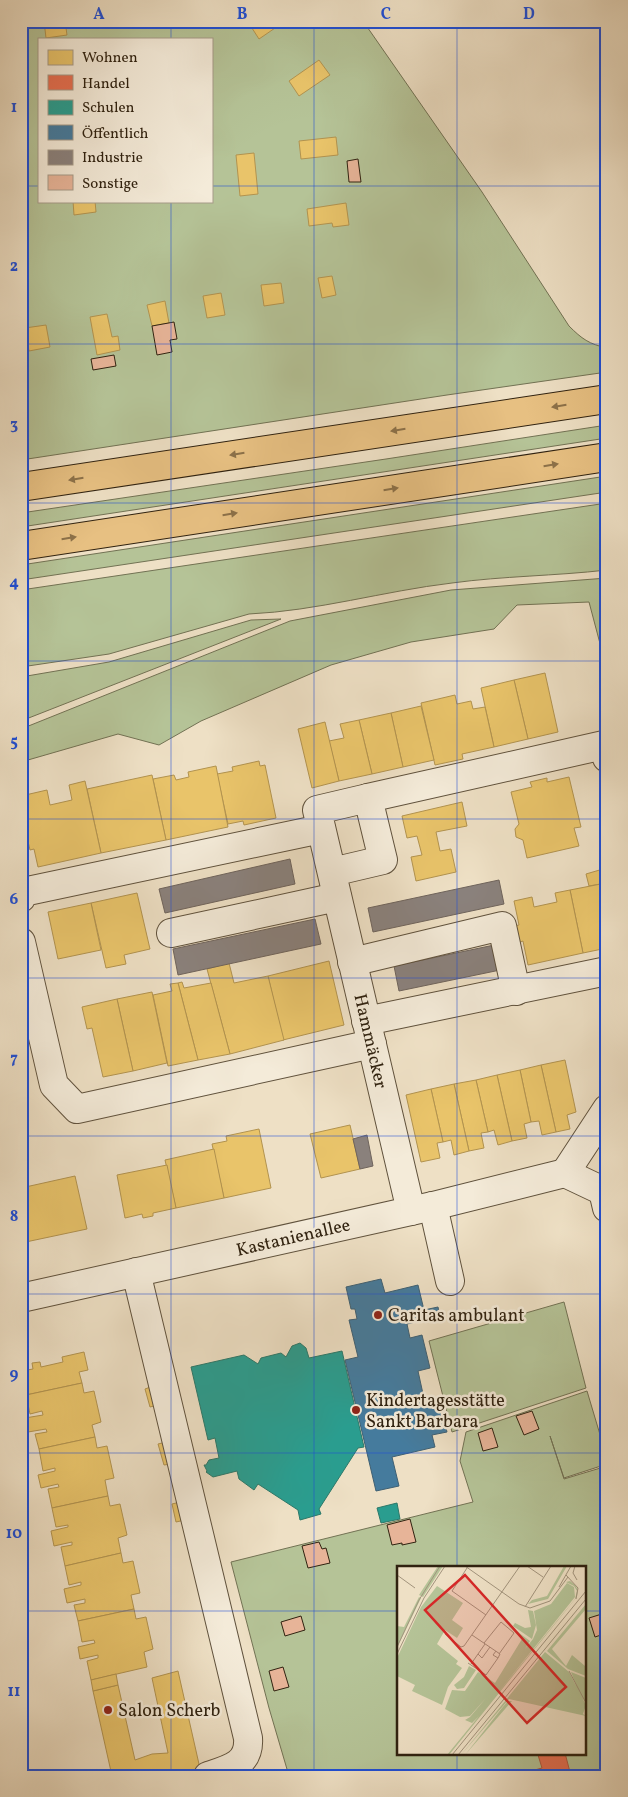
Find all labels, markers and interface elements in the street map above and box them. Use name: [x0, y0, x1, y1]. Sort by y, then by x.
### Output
text: A: [93, 4, 105, 26]
text: B: [237, 4, 248, 26]
text: C: [381, 4, 391, 26]
text: D: [523, 4, 535, 26]
legend: [38, 38, 212, 202]
text: Wohnen: [82, 48, 138, 69]
text: Handel: [82, 74, 130, 95]
text: 1: [11, 97, 17, 119]
text: Schulen: [82, 98, 135, 119]
text: Öffentlich: [82, 124, 149, 145]
text: Industrie: [82, 148, 143, 169]
text: Sonstige: [82, 174, 138, 195]
text: 2: [10, 256, 18, 278]
one-way arrow: [550, 402, 566, 410]
text: 3: [10, 414, 18, 436]
one-way arrow: [390, 426, 406, 434]
one-way arrow: [229, 451, 245, 459]
one-way arrow: [544, 461, 560, 469]
one-way arrow: [68, 475, 84, 483]
one-way arrow: [383, 485, 399, 493]
one-way arrow: [222, 509, 238, 517]
one-way arrow: [62, 534, 78, 542]
text: 4: [9, 572, 19, 594]
text: 5: [10, 731, 18, 753]
text: 6: [10, 889, 19, 911]
street label: Hammäcker: [346, 991, 393, 1092]
text: 7: [10, 1048, 18, 1070]
text: 8: [10, 1206, 18, 1228]
street label: Kastanienallee: [234, 1213, 353, 1264]
place label: Caritas ambulant: [388, 1304, 525, 1329]
marker: Caritas ambulant: [372, 1309, 384, 1321]
text: 9: [10, 1364, 19, 1386]
place label: Kindertagesstätte Sankt Barbara: [366, 1389, 505, 1435]
marker: Kindertagesstätte Sankt Barbara: [350, 1404, 362, 1416]
text: 10: [6, 1523, 22, 1545]
inset map: [397, 1566, 586, 1754]
text: 11: [8, 1681, 20, 1703]
place label: Salon Scherb: [118, 1699, 221, 1724]
marker: Salon Scherb: [102, 1704, 114, 1716]

